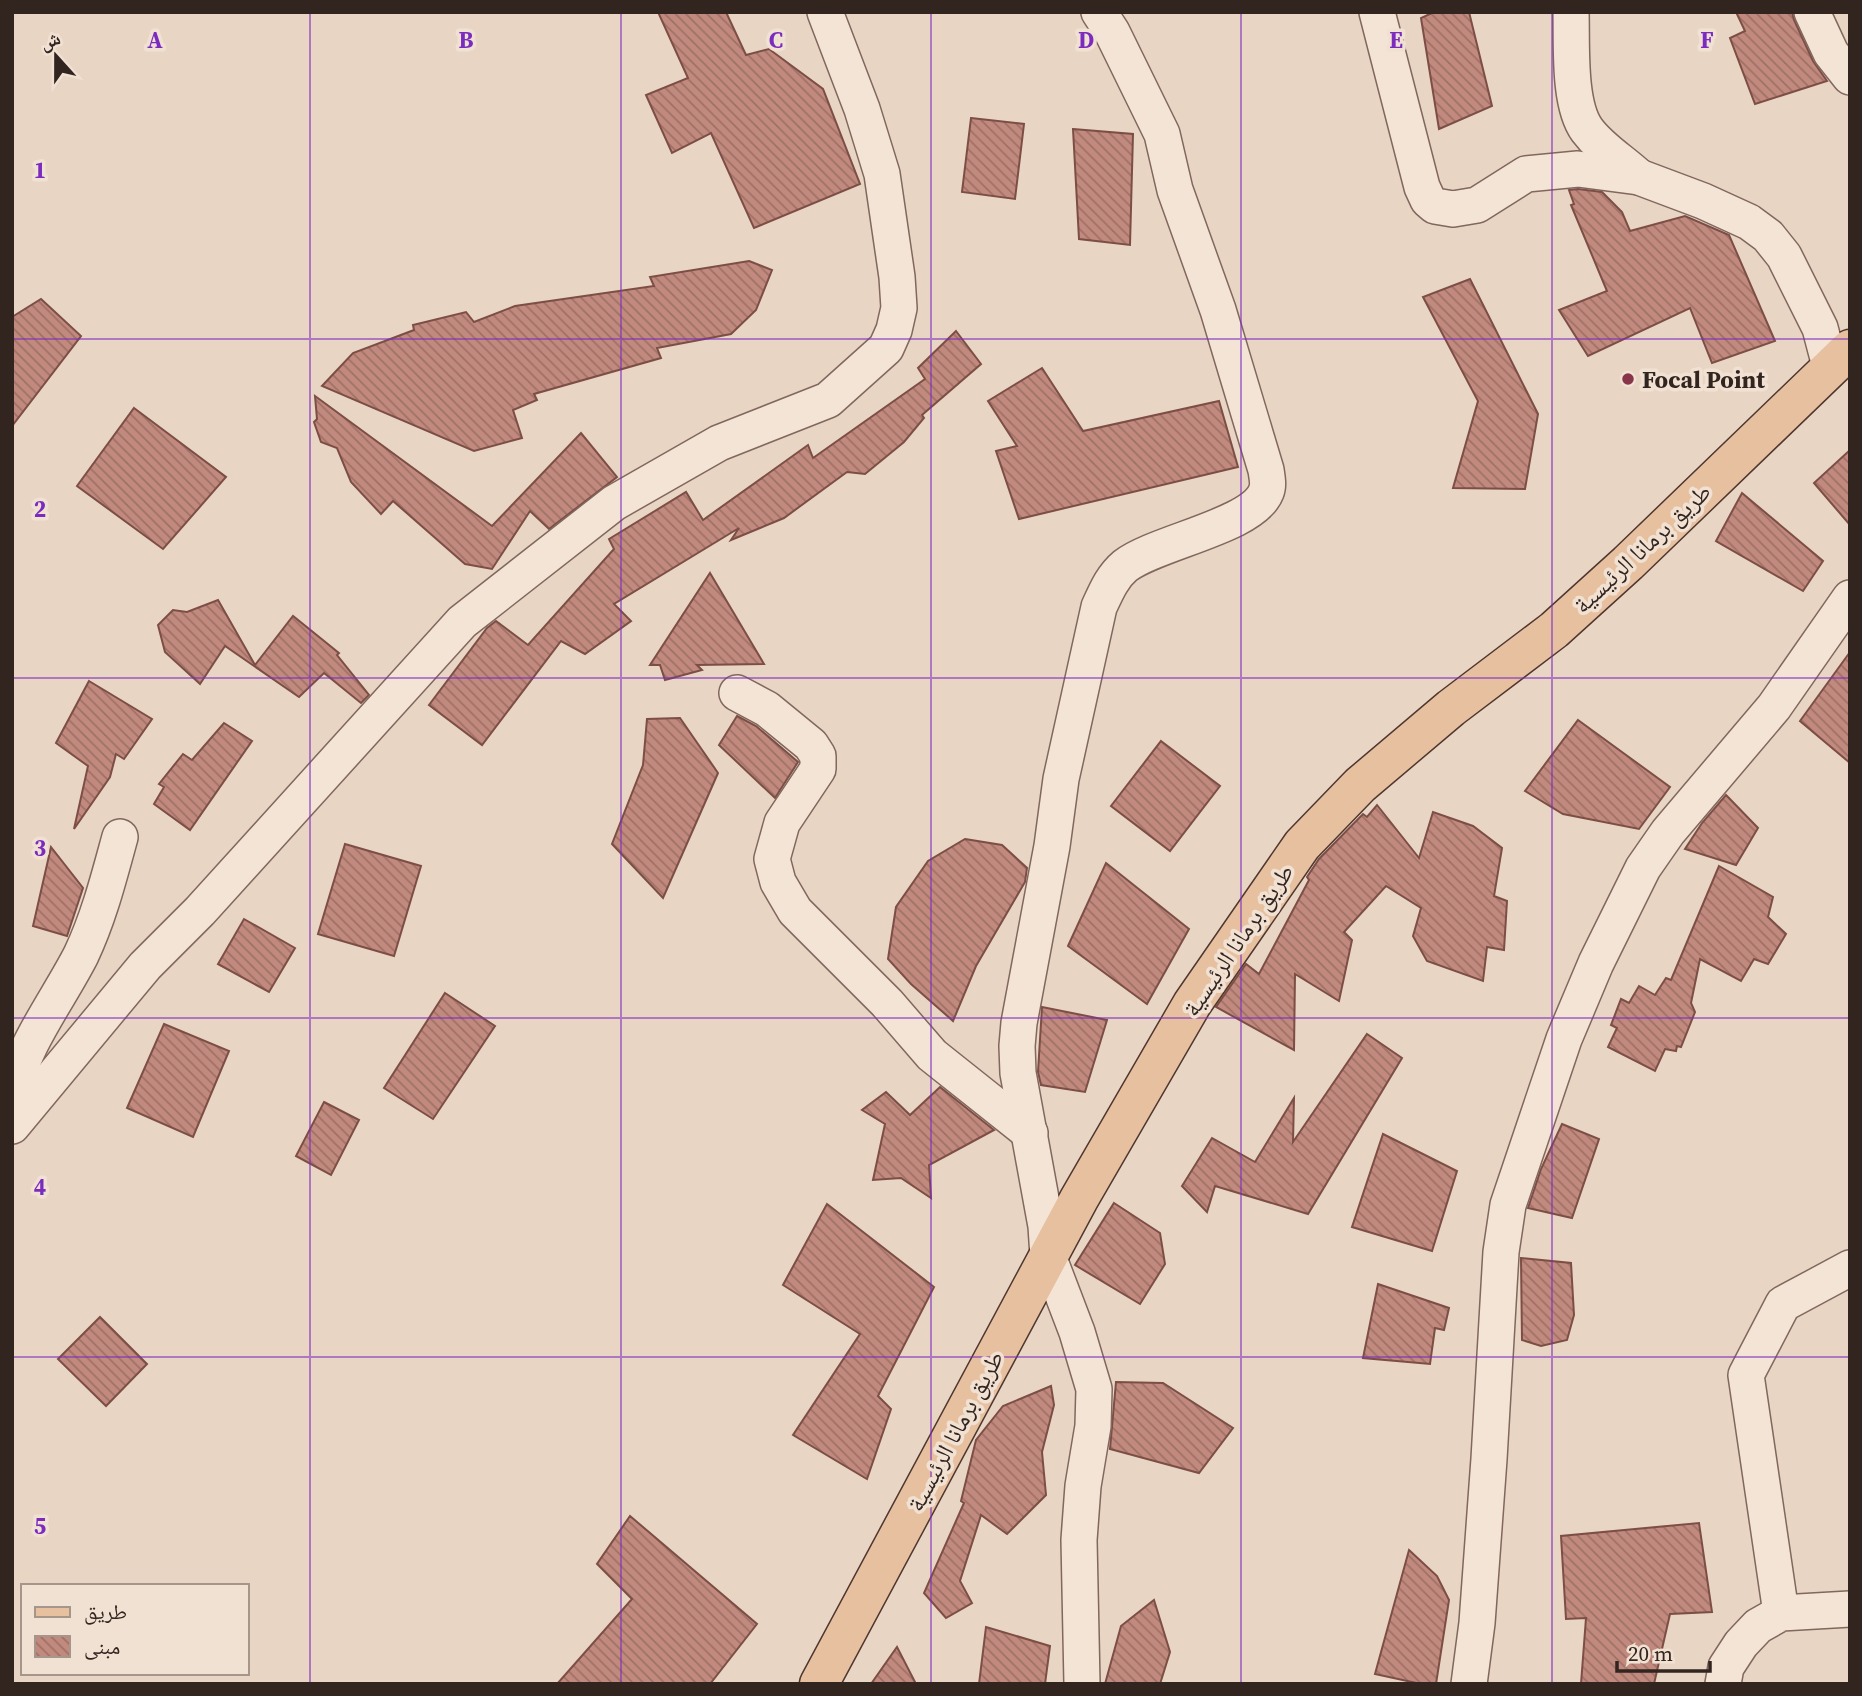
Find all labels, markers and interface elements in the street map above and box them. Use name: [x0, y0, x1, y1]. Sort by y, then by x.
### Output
north arrow: [21, 21, 91, 91]
text: ش: [36, 24, 64, 56]
text: A: [147, 24, 163, 56]
text: B: [459, 24, 474, 56]
text: C: [769, 24, 783, 56]
text: D: [1078, 24, 1094, 56]
text: E: [1389, 24, 1403, 56]
text: F: [1700, 24, 1714, 56]
text: 1: [34, 154, 46, 186]
place label: Focal Point: [1642, 363, 1765, 396]
marker: Focal Point: [1620, 371, 1636, 387]
street label: طريق برمانا الرئيسية: [1566, 475, 1718, 621]
text: 2: [34, 493, 46, 525]
text: 3: [34, 832, 46, 864]
street label: طريق برمانا الرئيسية: [1175, 857, 1301, 1023]
text: 4: [34, 1171, 46, 1203]
street label: طريق برمانا الرئيسية: [899, 1345, 1011, 1517]
text: 5: [34, 1510, 46, 1542]
legend: [21, 1584, 248, 1675]
text: طريق: [84, 1597, 127, 1626]
scale bar: [1617, 1630, 1710, 1674]
text: مبنى: [84, 1632, 120, 1661]
text: 20 m: [1628, 1639, 1673, 1668]

